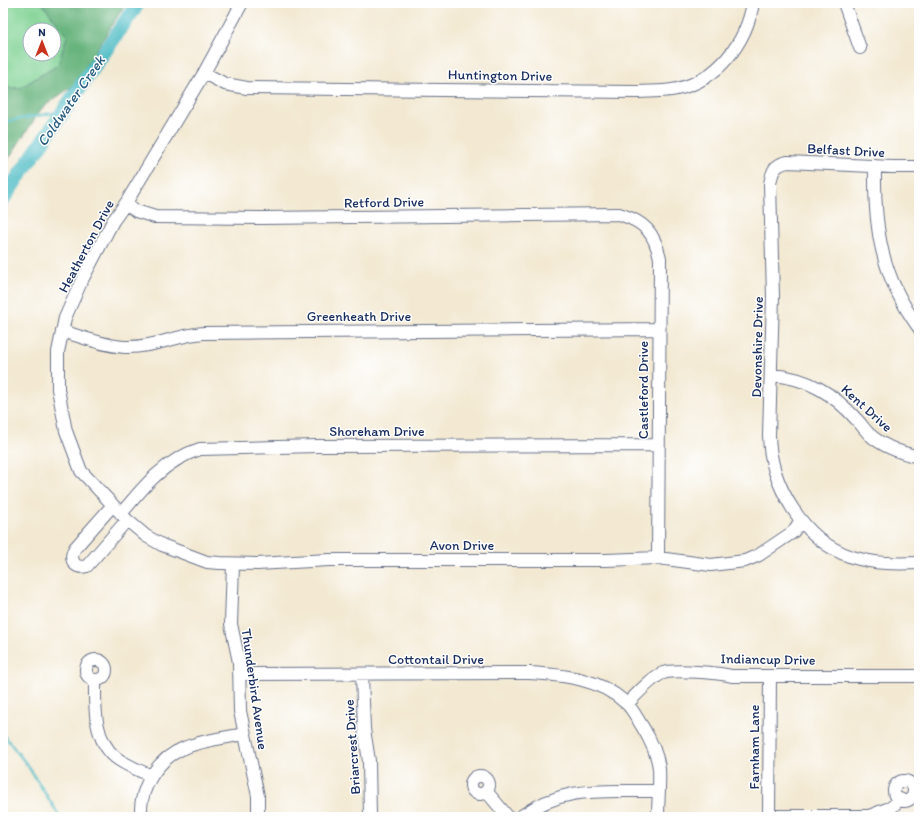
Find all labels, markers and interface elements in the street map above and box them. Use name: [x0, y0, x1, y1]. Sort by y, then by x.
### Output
north arrow: [22, 22, 62, 62]
text: N: [38, 26, 46, 39]
water label: Coldwater Creek: [33, 51, 110, 150]
street label: Huntington Drive: [448, 66, 553, 85]
street label: Belfast Drive: [807, 140, 886, 161]
street label: Retford Drive: [344, 193, 425, 212]
street label: Heatherton Drive: [55, 197, 118, 296]
street label: Devonshire Drive: [748, 296, 767, 398]
street label: Greenheath Drive: [307, 308, 412, 325]
street label: Castleford Drive: [635, 340, 652, 439]
street label: Kent Drive: [838, 381, 896, 436]
street label: Shoreham Drive: [329, 423, 425, 440]
street label: Avon Drive: [430, 537, 495, 554]
street label: Thunderbird Avenue: [238, 627, 271, 751]
street label: Indiancup Drive: [720, 650, 816, 669]
street label: Cottontail Drive: [388, 651, 484, 668]
street label: Briarcrest Drive: [341, 698, 364, 795]
street label: Farnham Lane: [746, 704, 763, 789]

